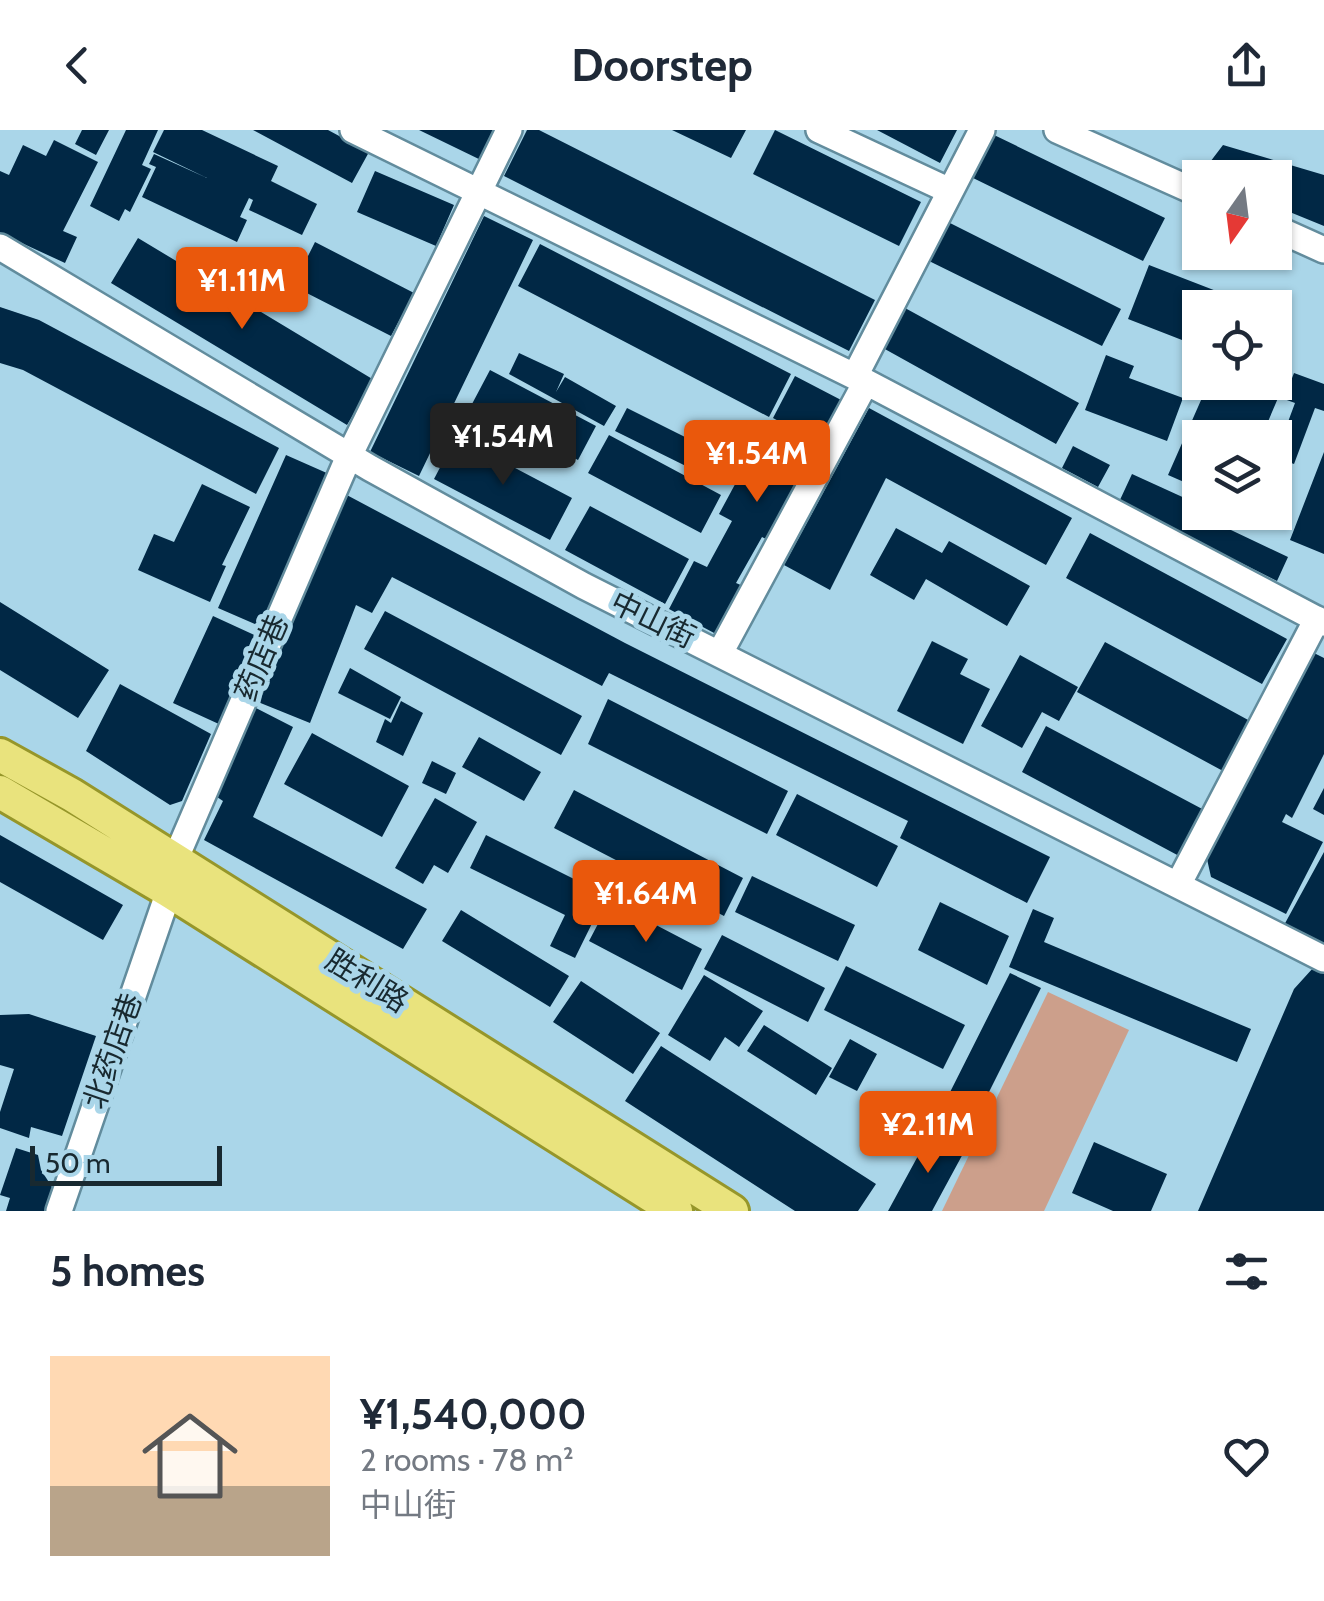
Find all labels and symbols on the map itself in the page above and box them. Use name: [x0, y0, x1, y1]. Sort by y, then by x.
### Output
north arrow: [1182, 160, 1292, 270]
pin: ¥1.11M: [161, 247, 323, 332]
pin: ¥1.54M: [422, 403, 584, 488]
pin: ¥1.54M: [676, 420, 838, 505]
street label: 中山街: [605, 583, 702, 656]
street label: 药店巷: [227, 609, 296, 706]
pin: ¥1.64M: [565, 860, 727, 945]
street label: 胜利路: [319, 941, 415, 1020]
street label: 北药店巷: [76, 988, 150, 1114]
pin: ¥2.11M: [847, 1091, 1009, 1176]
scale bar: [30, 1141, 222, 1186]

